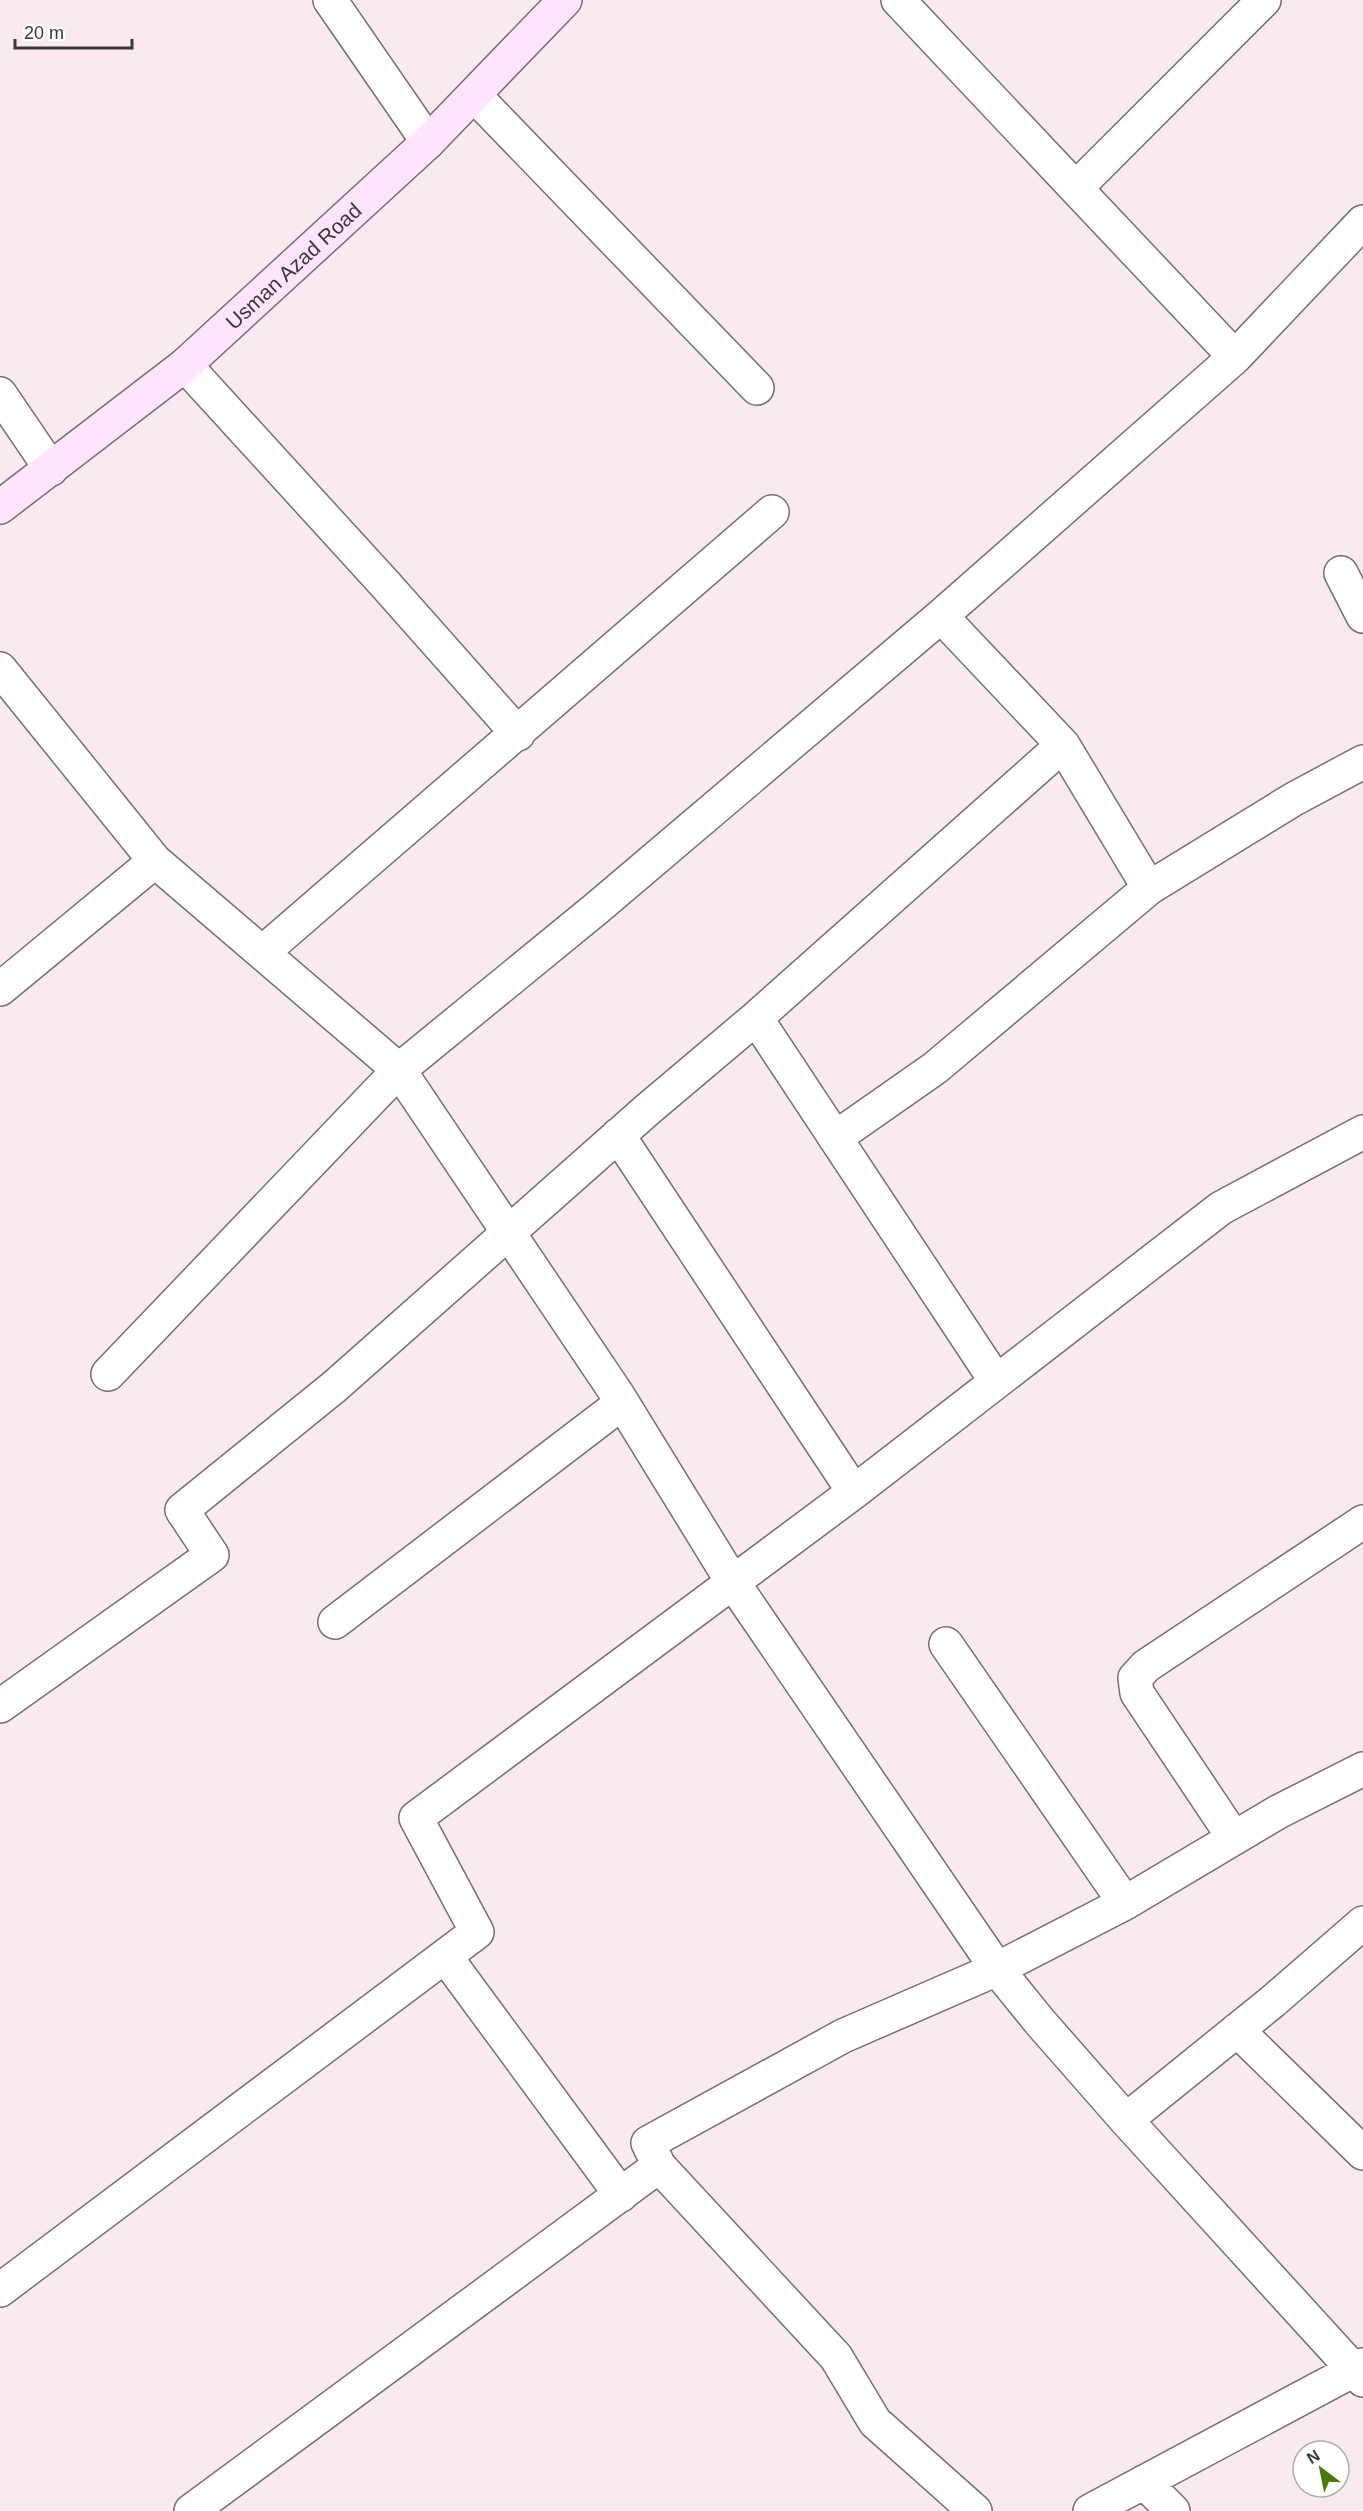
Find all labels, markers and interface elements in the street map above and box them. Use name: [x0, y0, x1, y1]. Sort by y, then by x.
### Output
scale bar: [15, 12, 132, 50]
text: 20 m: [24, 23, 64, 43]
street label: Usman Azad Road: [221, 198, 365, 333]
north arrow: [1291, 2439, 1351, 2499]
text: N: [1304, 2446, 1323, 2467]

